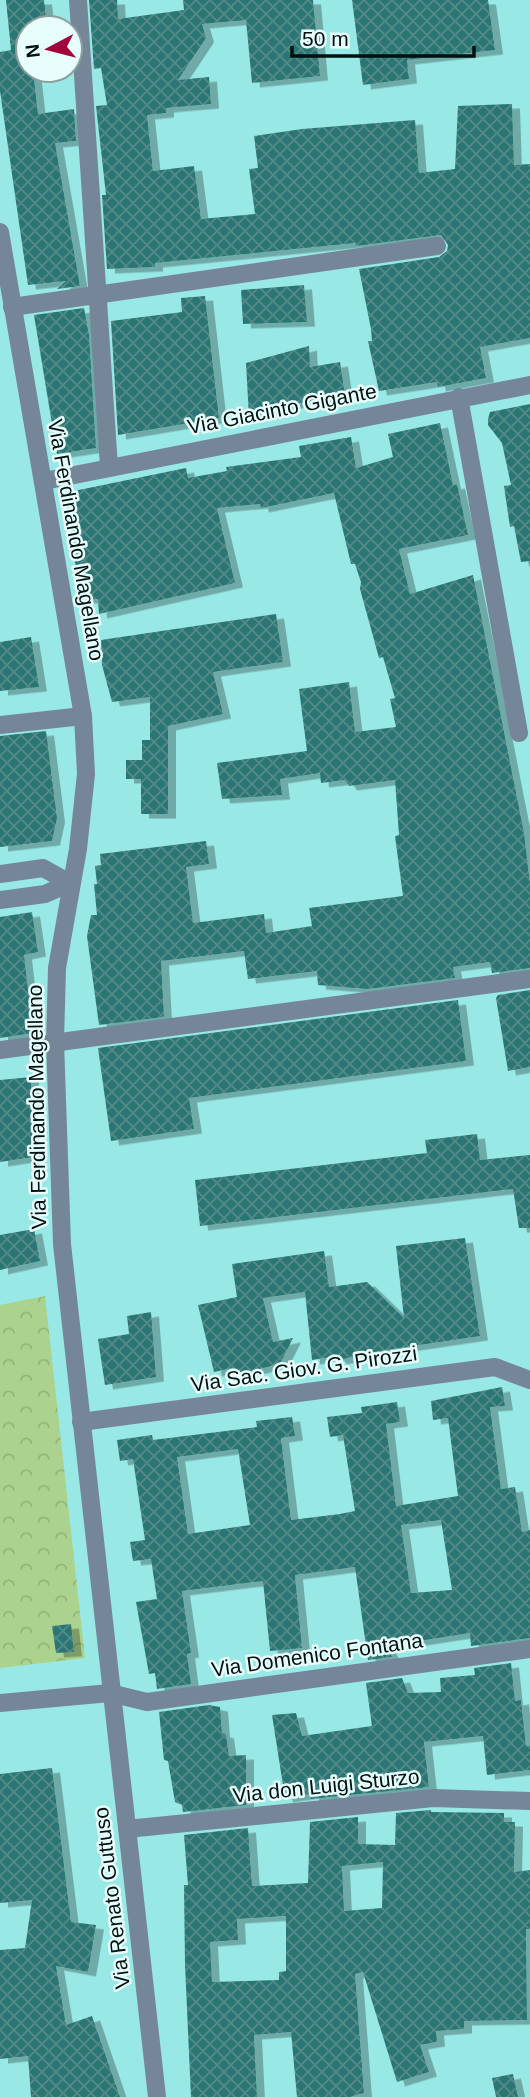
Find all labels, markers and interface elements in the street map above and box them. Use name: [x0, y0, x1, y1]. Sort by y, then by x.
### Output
north arrow: [14, 14, 84, 84]
scale bar: [292, 14, 474, 58]
text: 50 m: [302, 27, 349, 50]
text: N: [21, 43, 44, 59]
street label: Via Giacinto Gigante: [185, 379, 378, 438]
street label: Via Ferdinando Magellano: [44, 417, 109, 662]
street label: Via Ferdinando Magellano: [23, 984, 50, 1230]
street label: Via Sac. Giov. G. Pirozzi: [189, 1341, 418, 1396]
street label: Via Domenico Fontana: [210, 1628, 424, 1681]
street label: Via don Luigi Sturzo: [231, 1764, 420, 1807]
street label: Via Renato Guttuso: [89, 1806, 134, 1990]

